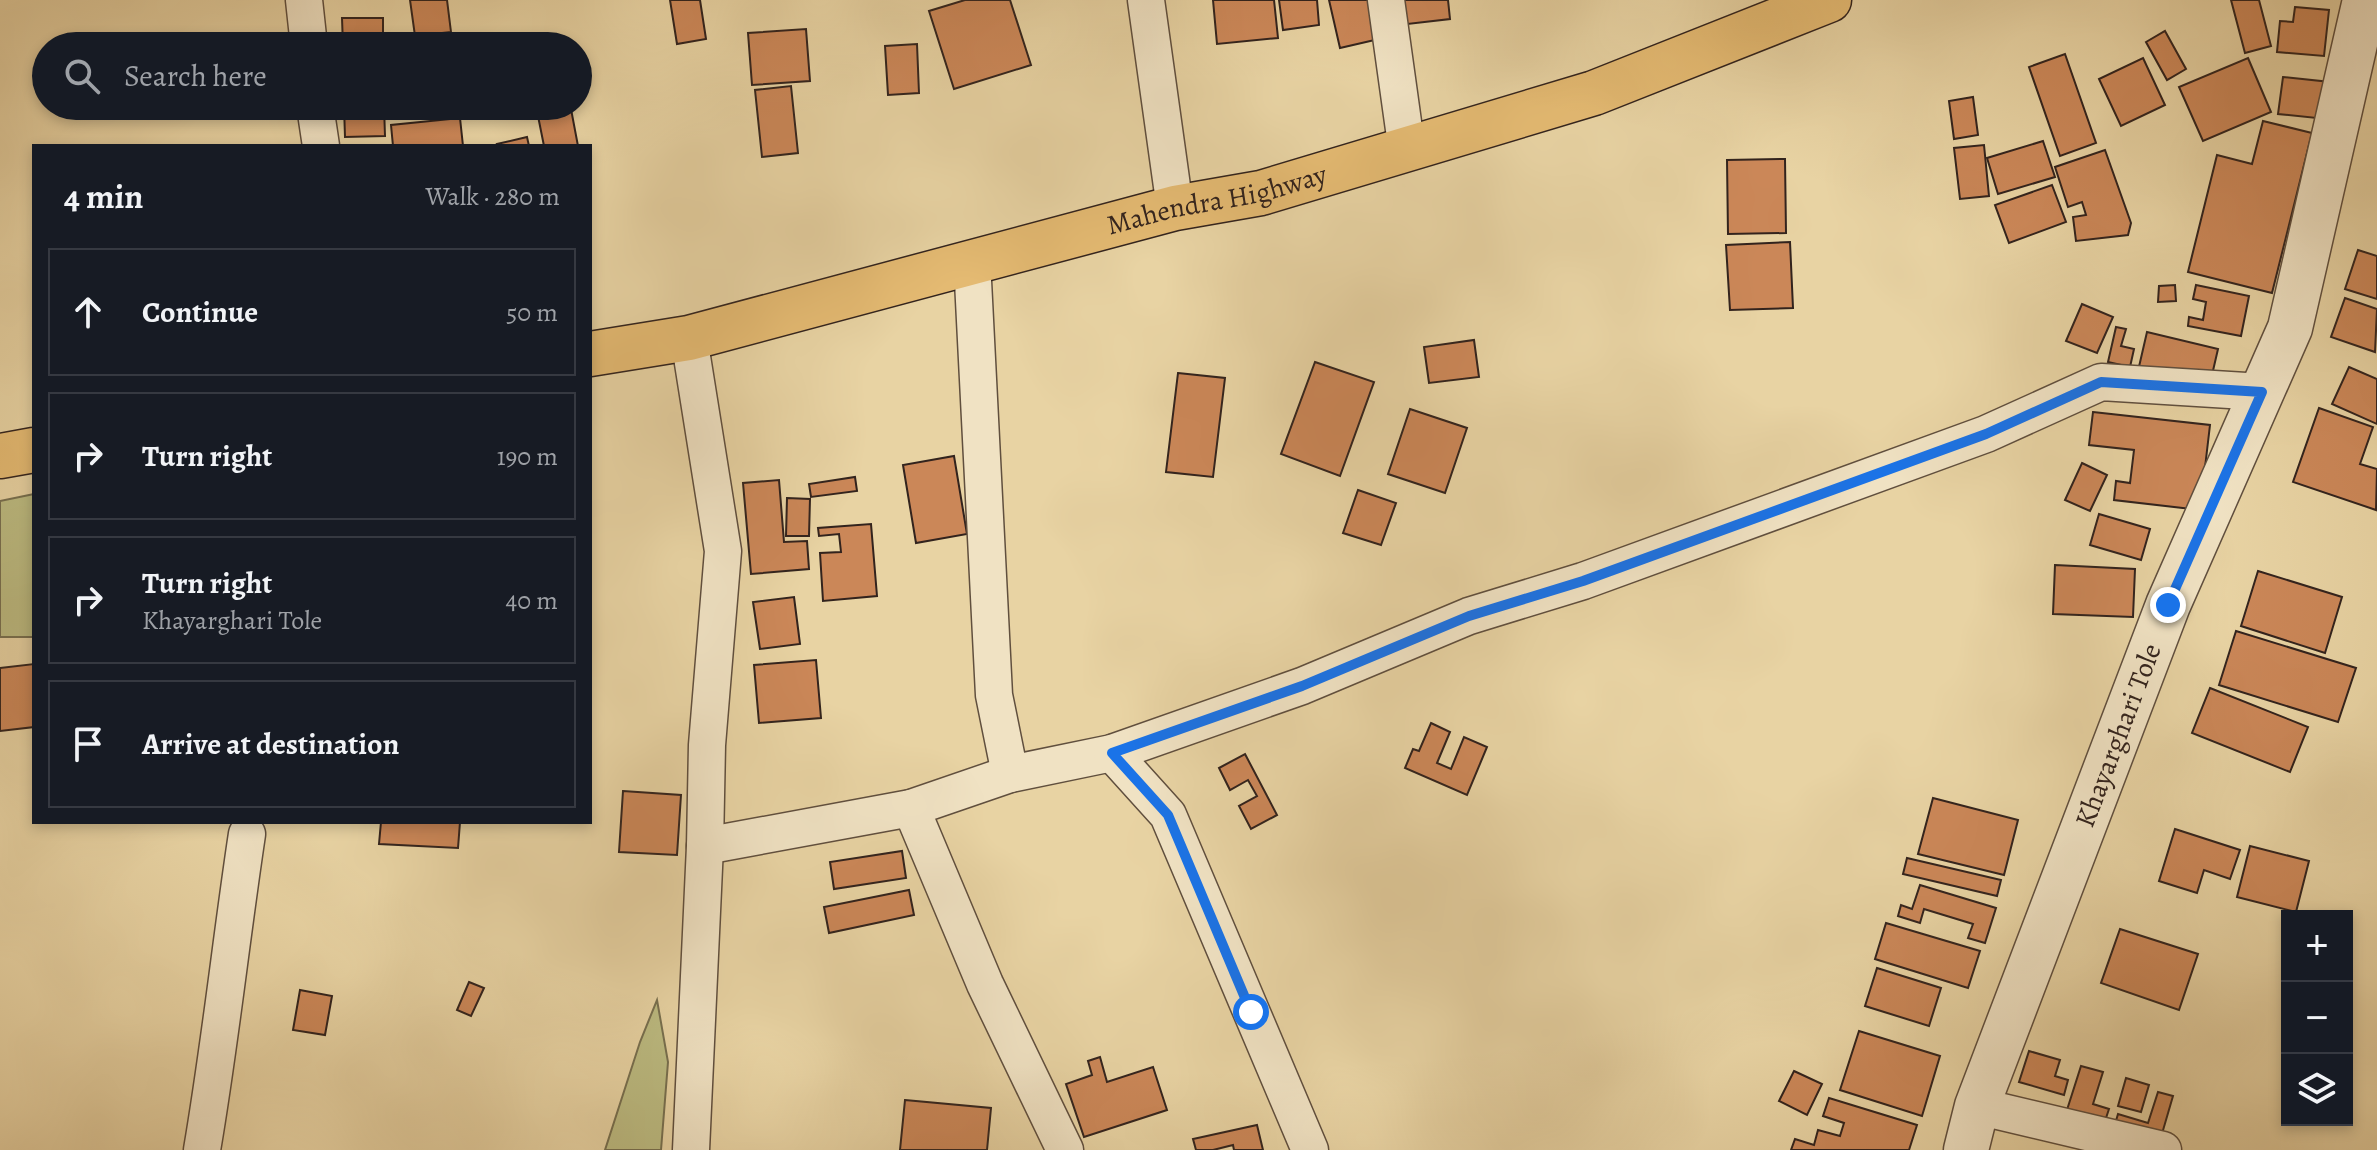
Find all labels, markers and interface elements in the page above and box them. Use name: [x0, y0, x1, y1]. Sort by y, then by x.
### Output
search box: [32, 32, 592, 120]
icon: search: [60, 54, 104, 98]
text: Search here: [124, 56, 267, 96]
street label: Mahendra Highway: [1103, 155, 1332, 244]
text: 4 min: [64, 173, 143, 220]
text: Walk · 280 m: [425, 179, 560, 214]
icon: ahead: [66, 290, 110, 334]
text: Continue: [142, 292, 258, 332]
text: 50 m: [506, 295, 558, 330]
icon: right: [66, 434, 110, 478]
text: Turn right: [142, 436, 272, 476]
text: 190 m: [497, 439, 558, 474]
text: Turn right: [142, 563, 272, 603]
icon: right: [66, 578, 110, 622]
text: 40 m: [506, 583, 558, 618]
route end: [2150, 587, 2186, 623]
text: Khayarghari Tole: [142, 603, 322, 638]
street label: Khayarghari Tole: [2066, 638, 2171, 833]
icon: arrive: [66, 722, 110, 766]
text: Arrive at destination: [142, 724, 399, 764]
map controls: [2281, 910, 2353, 1126]
button: +: [2281, 910, 2353, 982]
button: −: [2281, 982, 2353, 1054]
route start: [1233, 994, 1269, 1030]
button: layers: [2281, 1054, 2353, 1126]

